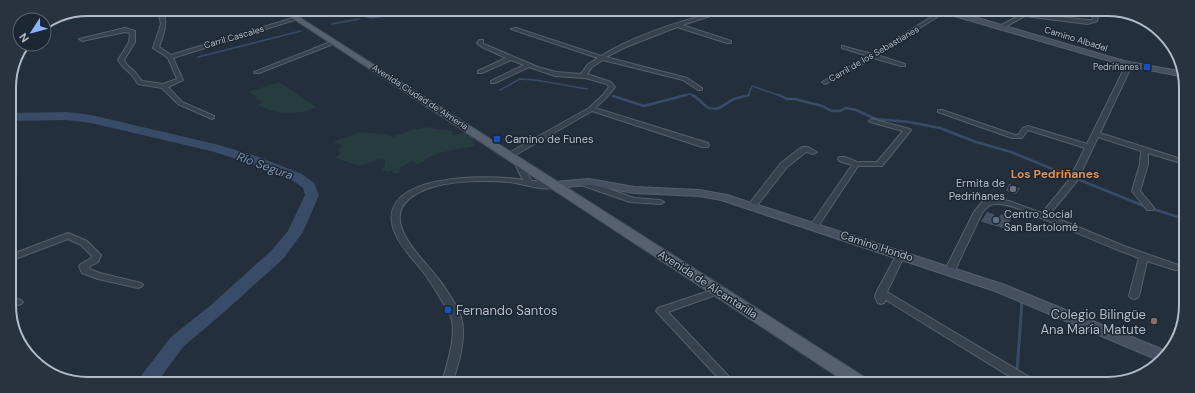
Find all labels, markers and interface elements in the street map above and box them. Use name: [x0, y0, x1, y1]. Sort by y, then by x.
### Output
north arrow: [12, 12, 52, 52]
street label: Carril Cascales: [202, 23, 266, 51]
street label: Carril de los Sebastianes: [827, 23, 922, 85]
street label: Camino Albadel: [1043, 24, 1109, 54]
text: N: [16, 31, 32, 45]
street label: Avenida Ciudad de Almería: [370, 61, 470, 133]
place label: Pedriñanes: [1093, 61, 1139, 73]
marker: Pedriñanes: [1142, 62, 1152, 72]
place label: Camino de Funes: [505, 132, 593, 146]
marker: Camino de Funes: [492, 134, 502, 144]
water label: Río Segura: [235, 148, 296, 184]
district label: Los Pedriñanes: [1011, 166, 1099, 182]
place label: Ermita de Pedriñanes: [949, 176, 1005, 203]
marker: Ermita de Pedriñanes: [1008, 184, 1018, 194]
place label: Centro Social San Bartolomé: [1004, 207, 1078, 234]
marker: Centro Social San Bartolomé: [991, 215, 1001, 225]
street label: Camino Hondo: [839, 228, 915, 264]
street label: Avenida de Alcantarilla: [656, 247, 760, 321]
place label: Fernando Santos: [456, 302, 557, 319]
marker: Fernando Santos: [443, 305, 453, 315]
place label: Colegio Bilingüe Ana María Matute: [1040, 306, 1146, 338]
marker: Colegio Bilingüe Ana María Matute: [1149, 316, 1159, 326]

